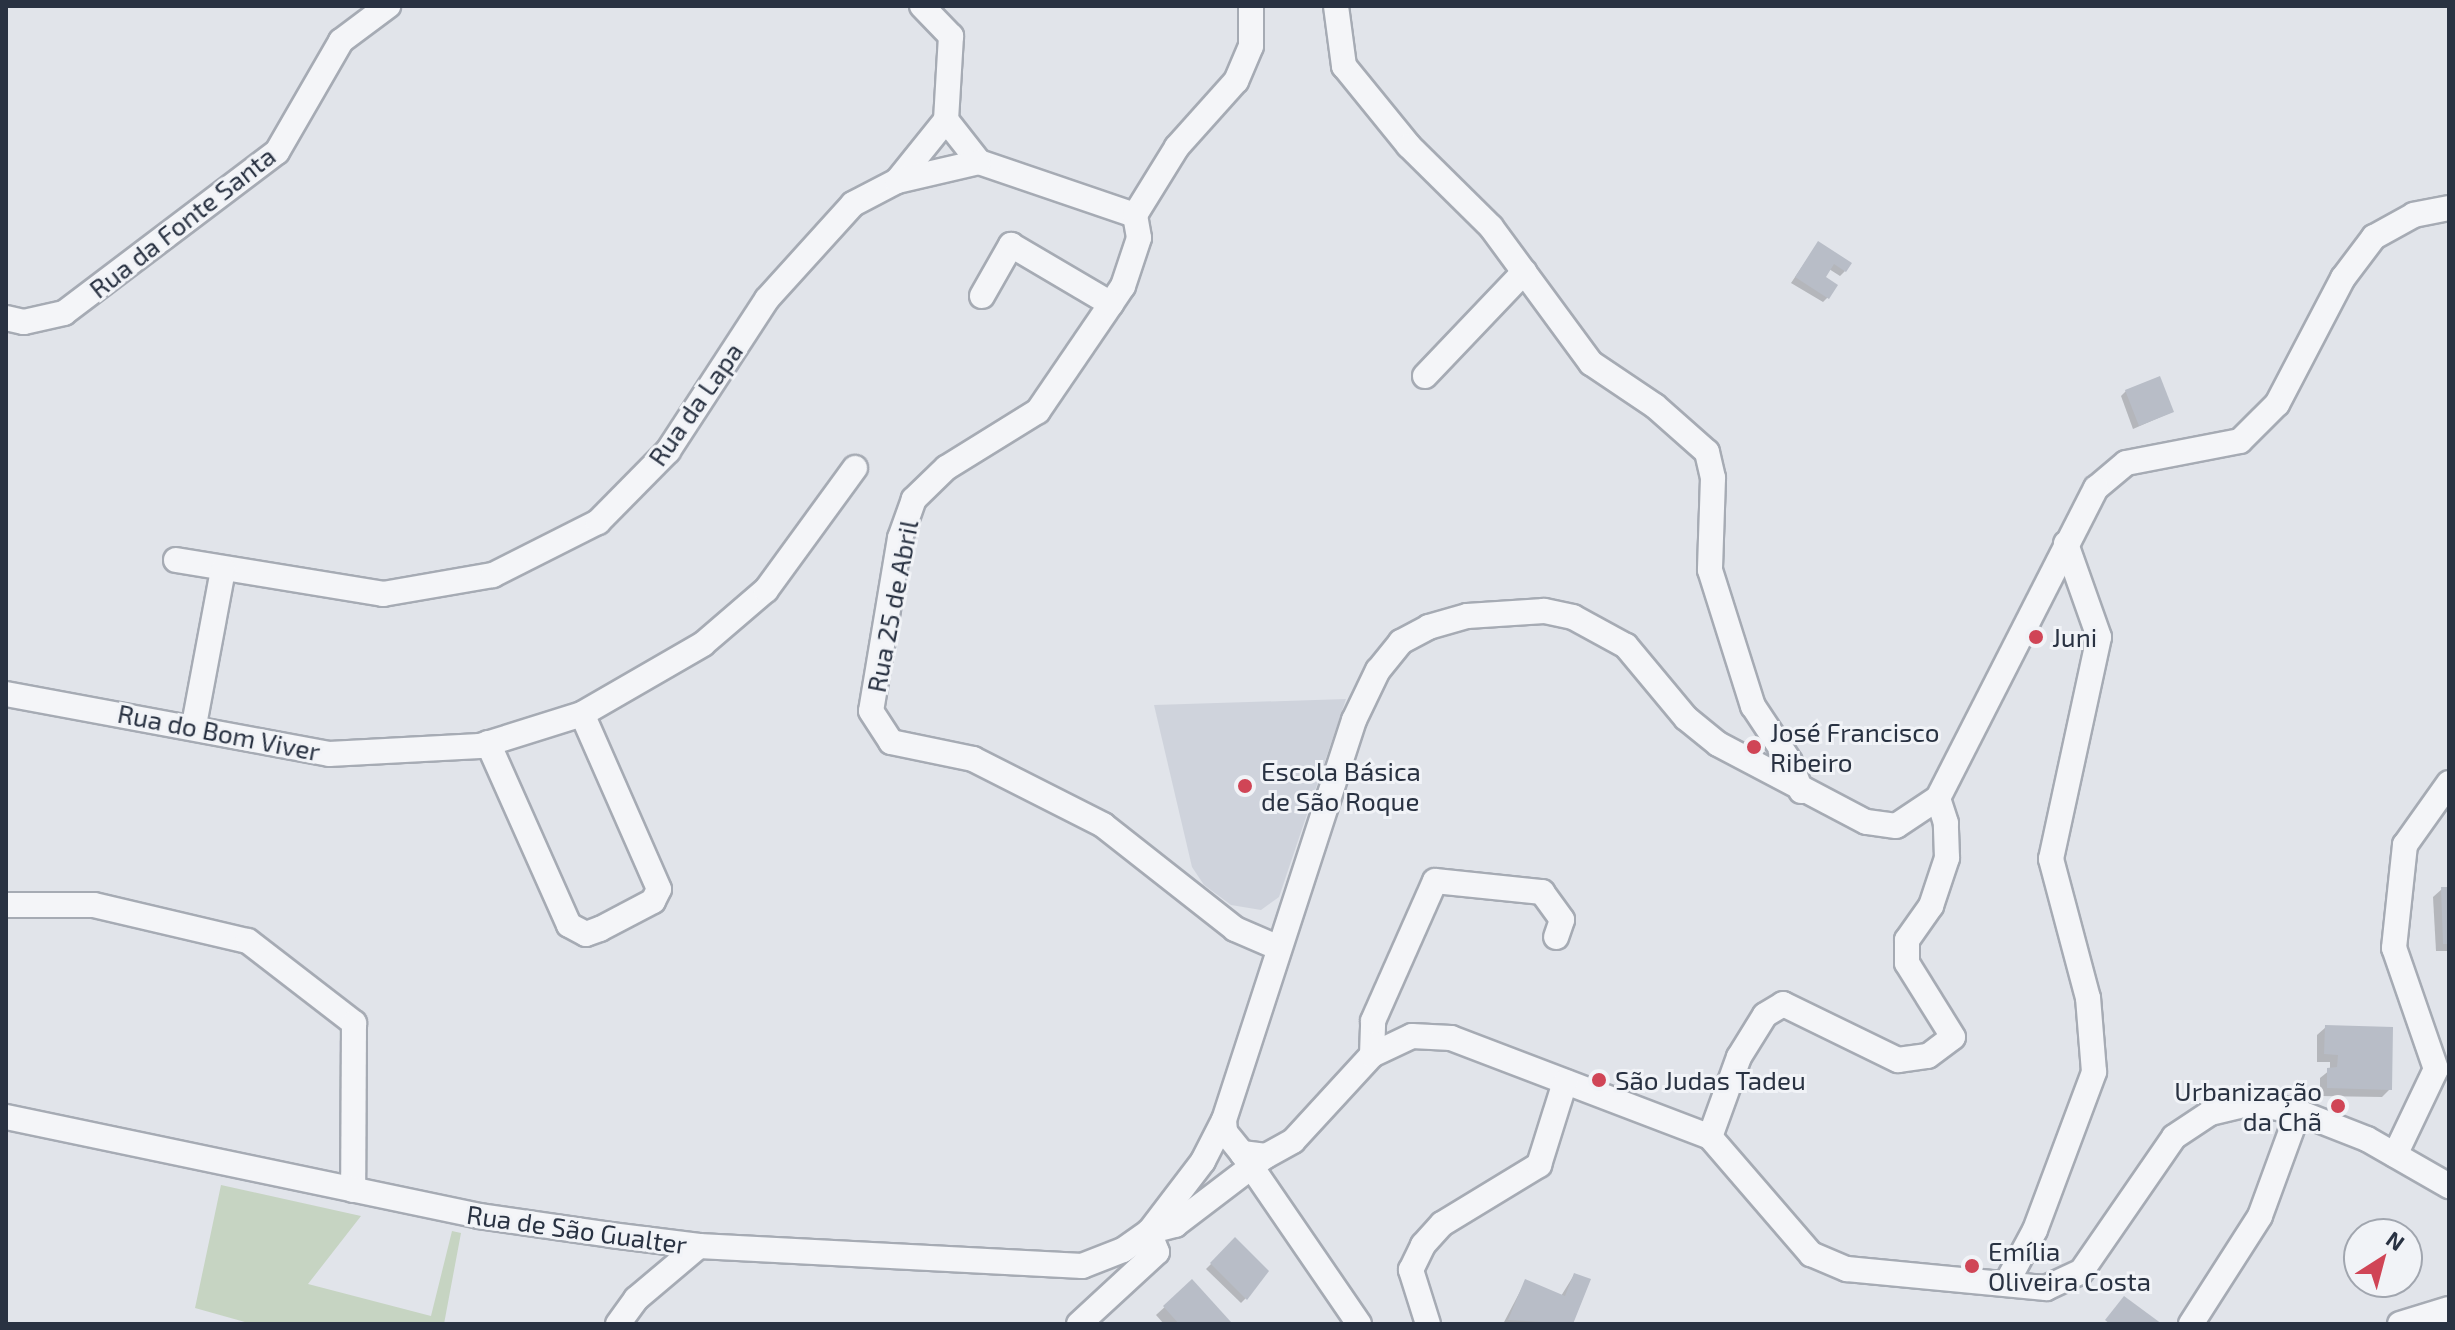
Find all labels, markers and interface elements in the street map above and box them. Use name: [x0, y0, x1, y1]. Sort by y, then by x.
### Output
street label: Rua da Fonte Santa: [83, 140, 281, 304]
street label: Rua da Lapa: [641, 337, 749, 471]
street label: Rua 25 de Abril: [860, 517, 924, 695]
place label: Juni: [2052, 621, 2097, 653]
marker: Juni: [2027, 628, 2045, 646]
street label: Rua do Bom Viver: [115, 697, 323, 767]
place label: José Francisco Ribeiro: [1770, 716, 1940, 778]
marker: José Francisco Ribeiro: [1745, 738, 1763, 756]
place label: Escola Básica de São Roque: [1261, 755, 1421, 816]
marker: Escola Básica de São Roque: [1236, 777, 1254, 795]
place label: São Judas Tadeu: [1615, 1064, 1807, 1096]
marker: São Judas Tadeu: [1590, 1071, 1608, 1089]
place label: Urbanização da Chã: [2174, 1075, 2322, 1136]
marker: Urbanização da Chã: [2329, 1097, 2347, 1115]
street label: Rua de São Gualter: [465, 1198, 689, 1260]
north arrow: [2343, 1218, 2423, 1298]
text: N: [2382, 1225, 2410, 1255]
place label: Emília Oliveira Costa: [1988, 1235, 2151, 1296]
marker: Emília Oliveira Costa: [1963, 1257, 1981, 1275]

